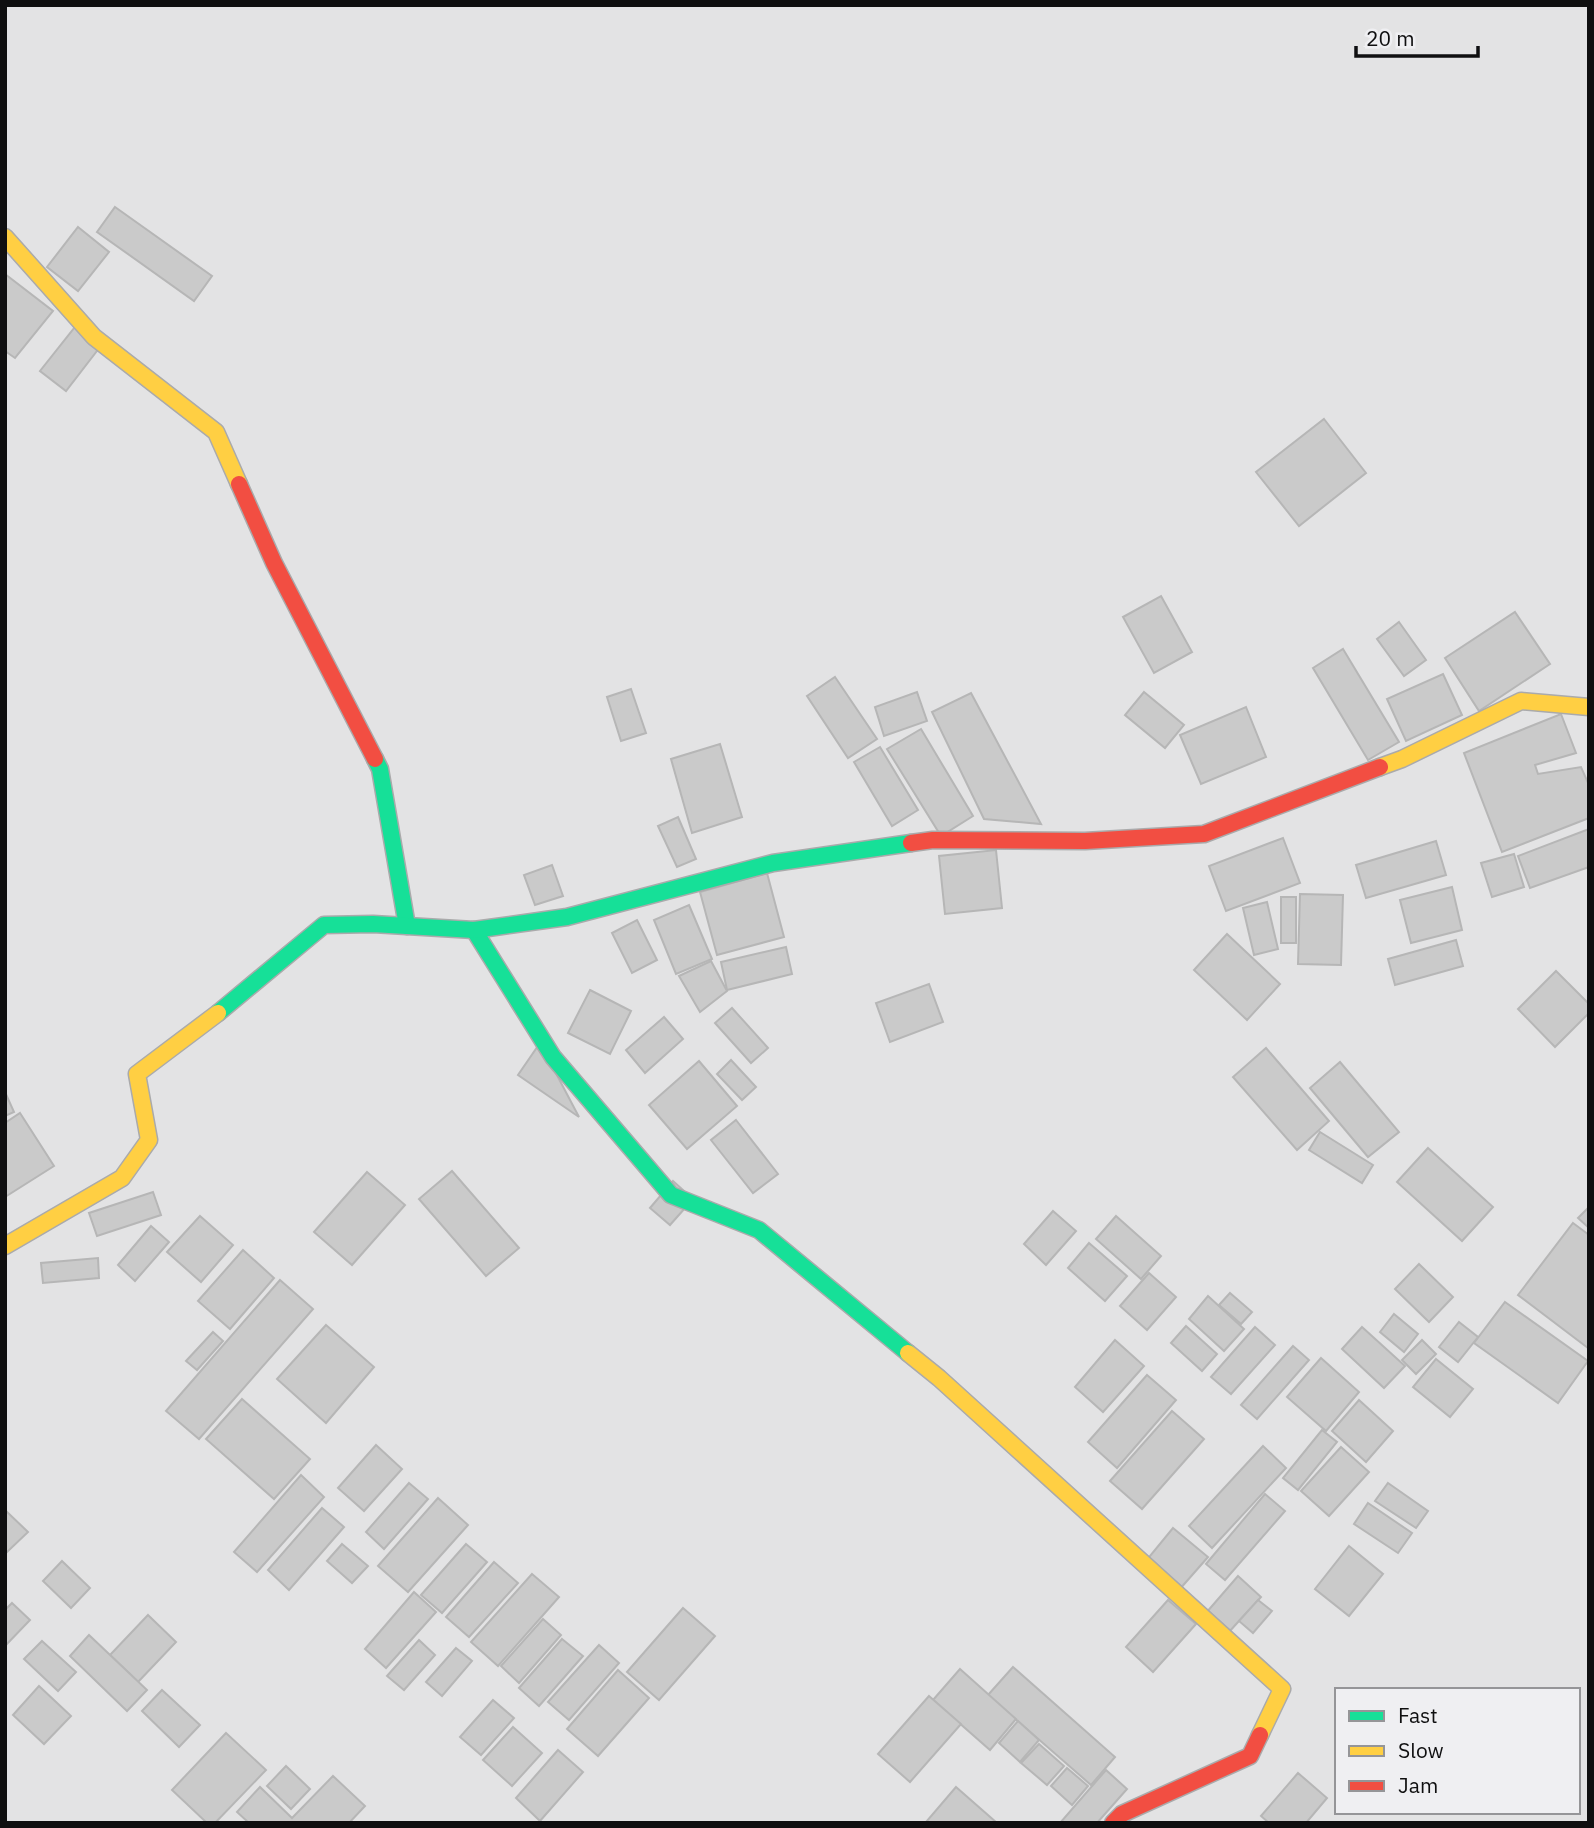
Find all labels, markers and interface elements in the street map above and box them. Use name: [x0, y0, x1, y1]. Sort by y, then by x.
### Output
scale bar: [1356, 14, 1478, 58]
text: 20 m: [1366, 24, 1415, 52]
legend: [1335, 1688, 1580, 1814]
text: Fast: [1398, 1701, 1438, 1729]
text: Slow: [1398, 1736, 1444, 1764]
text: Jam: [1398, 1771, 1438, 1799]

